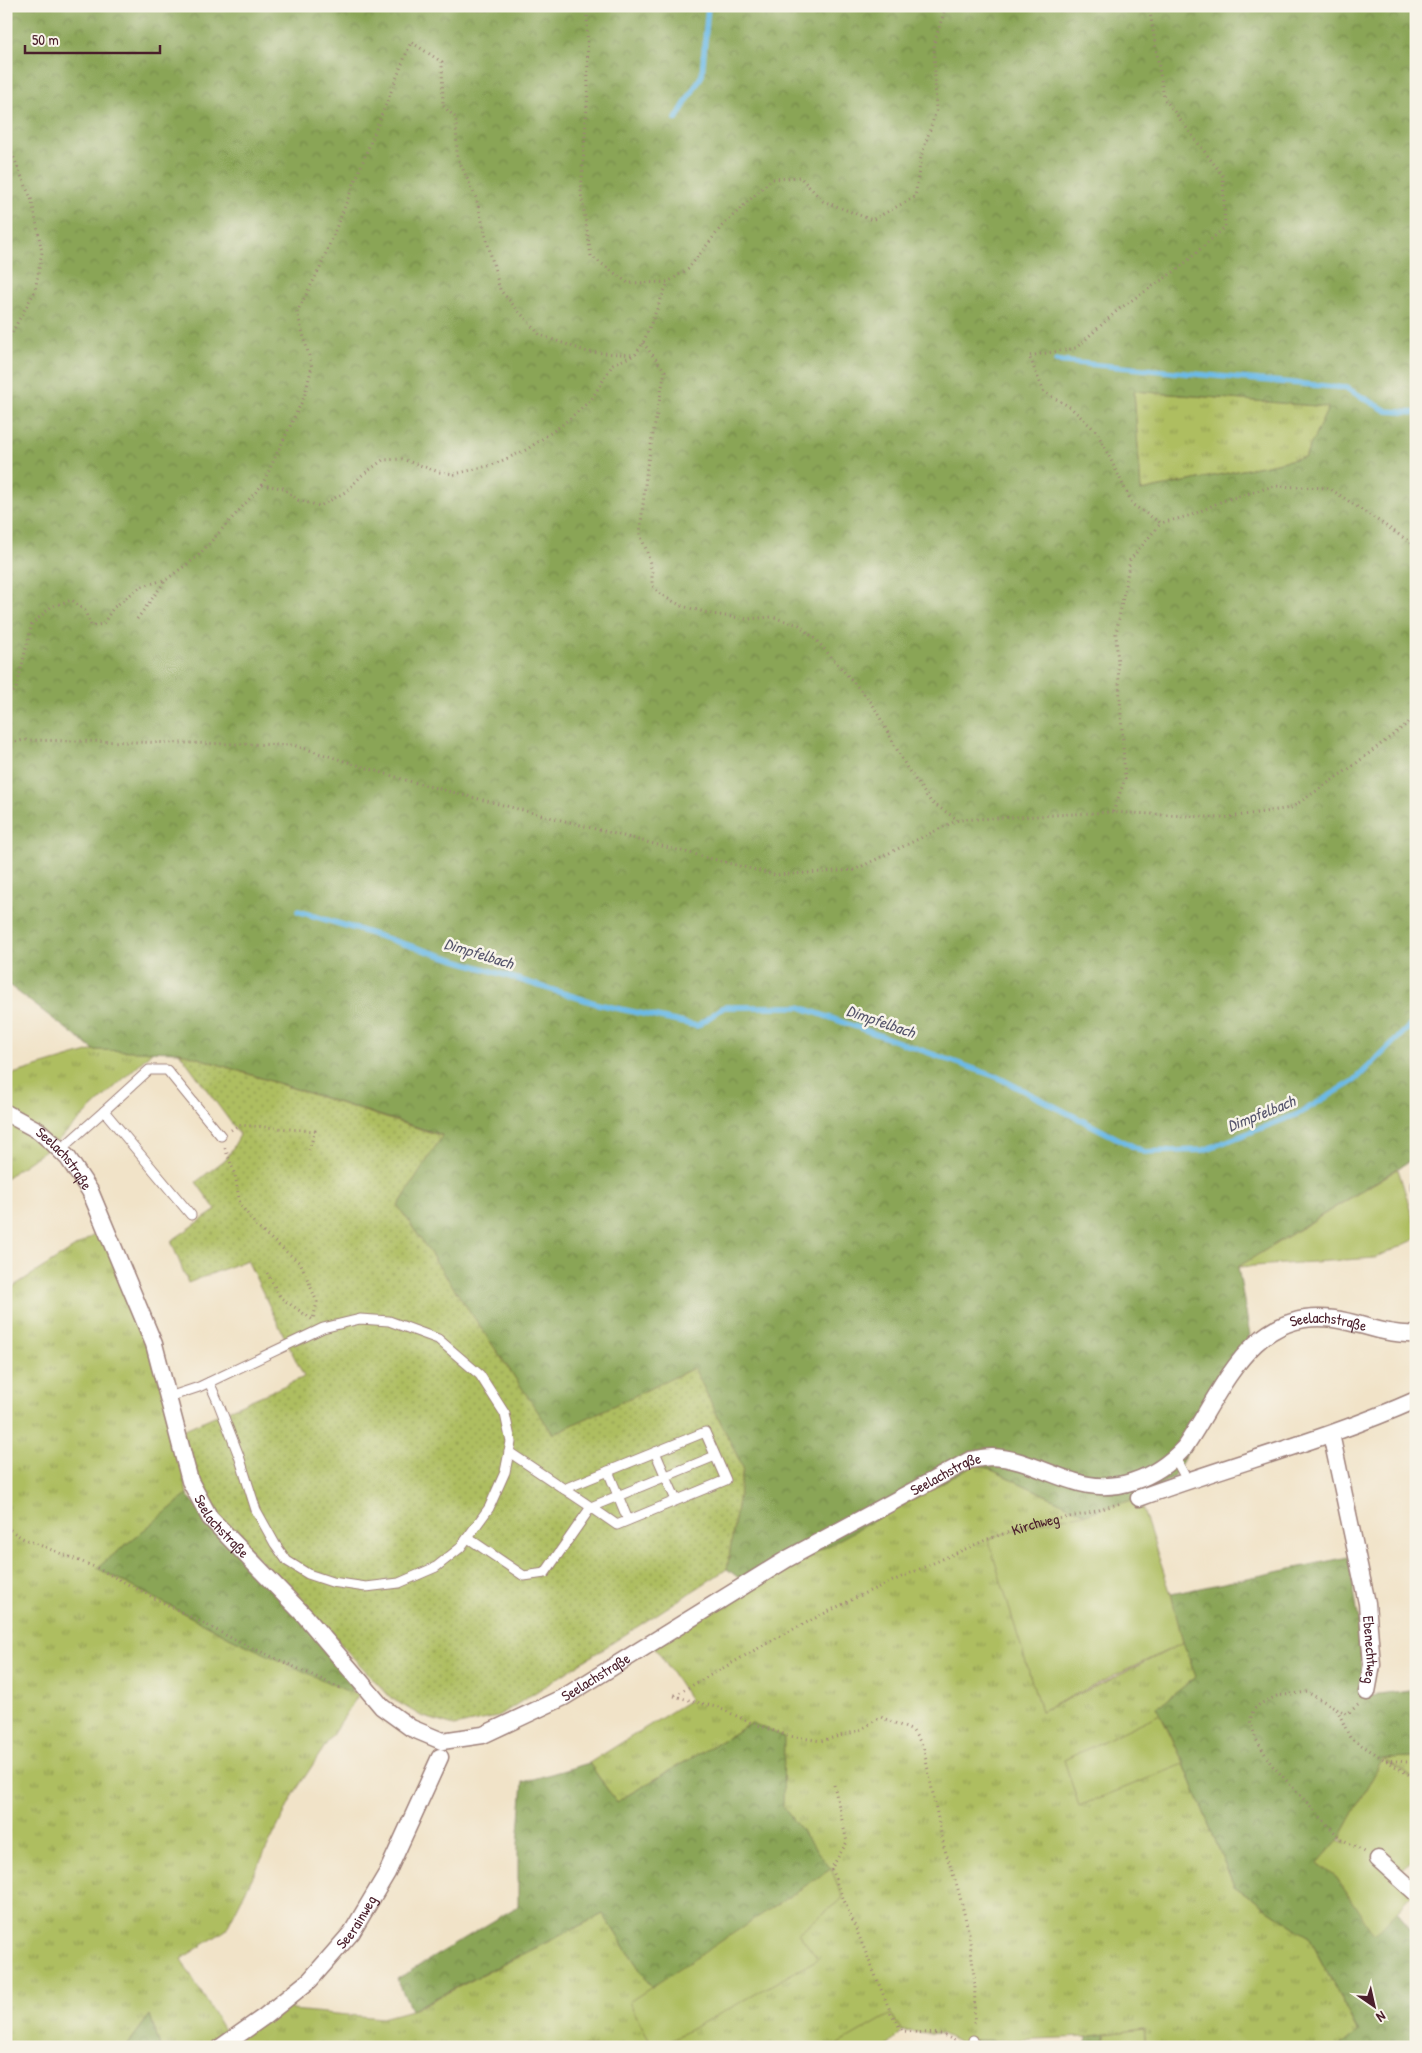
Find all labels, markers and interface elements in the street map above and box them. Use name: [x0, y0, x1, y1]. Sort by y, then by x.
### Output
scale bar: [25, 22, 160, 54]
text: 50 m: [32, 29, 59, 50]
water label: Dimpfelbach: [442, 932, 517, 974]
water label: Dimpfelbach: [844, 999, 919, 1043]
water label: Dimpfelbach: [1224, 1089, 1299, 1137]
street label: Seelachstraße: [31, 1122, 97, 1194]
street label: Seelachstraße: [1287, 1307, 1369, 1336]
street label: Seelachstraße: [906, 1447, 982, 1500]
street label: Seelachstraße: [189, 1491, 254, 1562]
street label: Kirchweg: [1009, 1508, 1061, 1541]
street label: Ebenechtweg: [1358, 1615, 1383, 1686]
street label: Seelachstraße: [557, 1648, 634, 1706]
street label: Seerainweg: [331, 1891, 382, 1953]
north arrow: [1350, 1980, 1400, 2030]
text: N: [1373, 2007, 1390, 2027]

